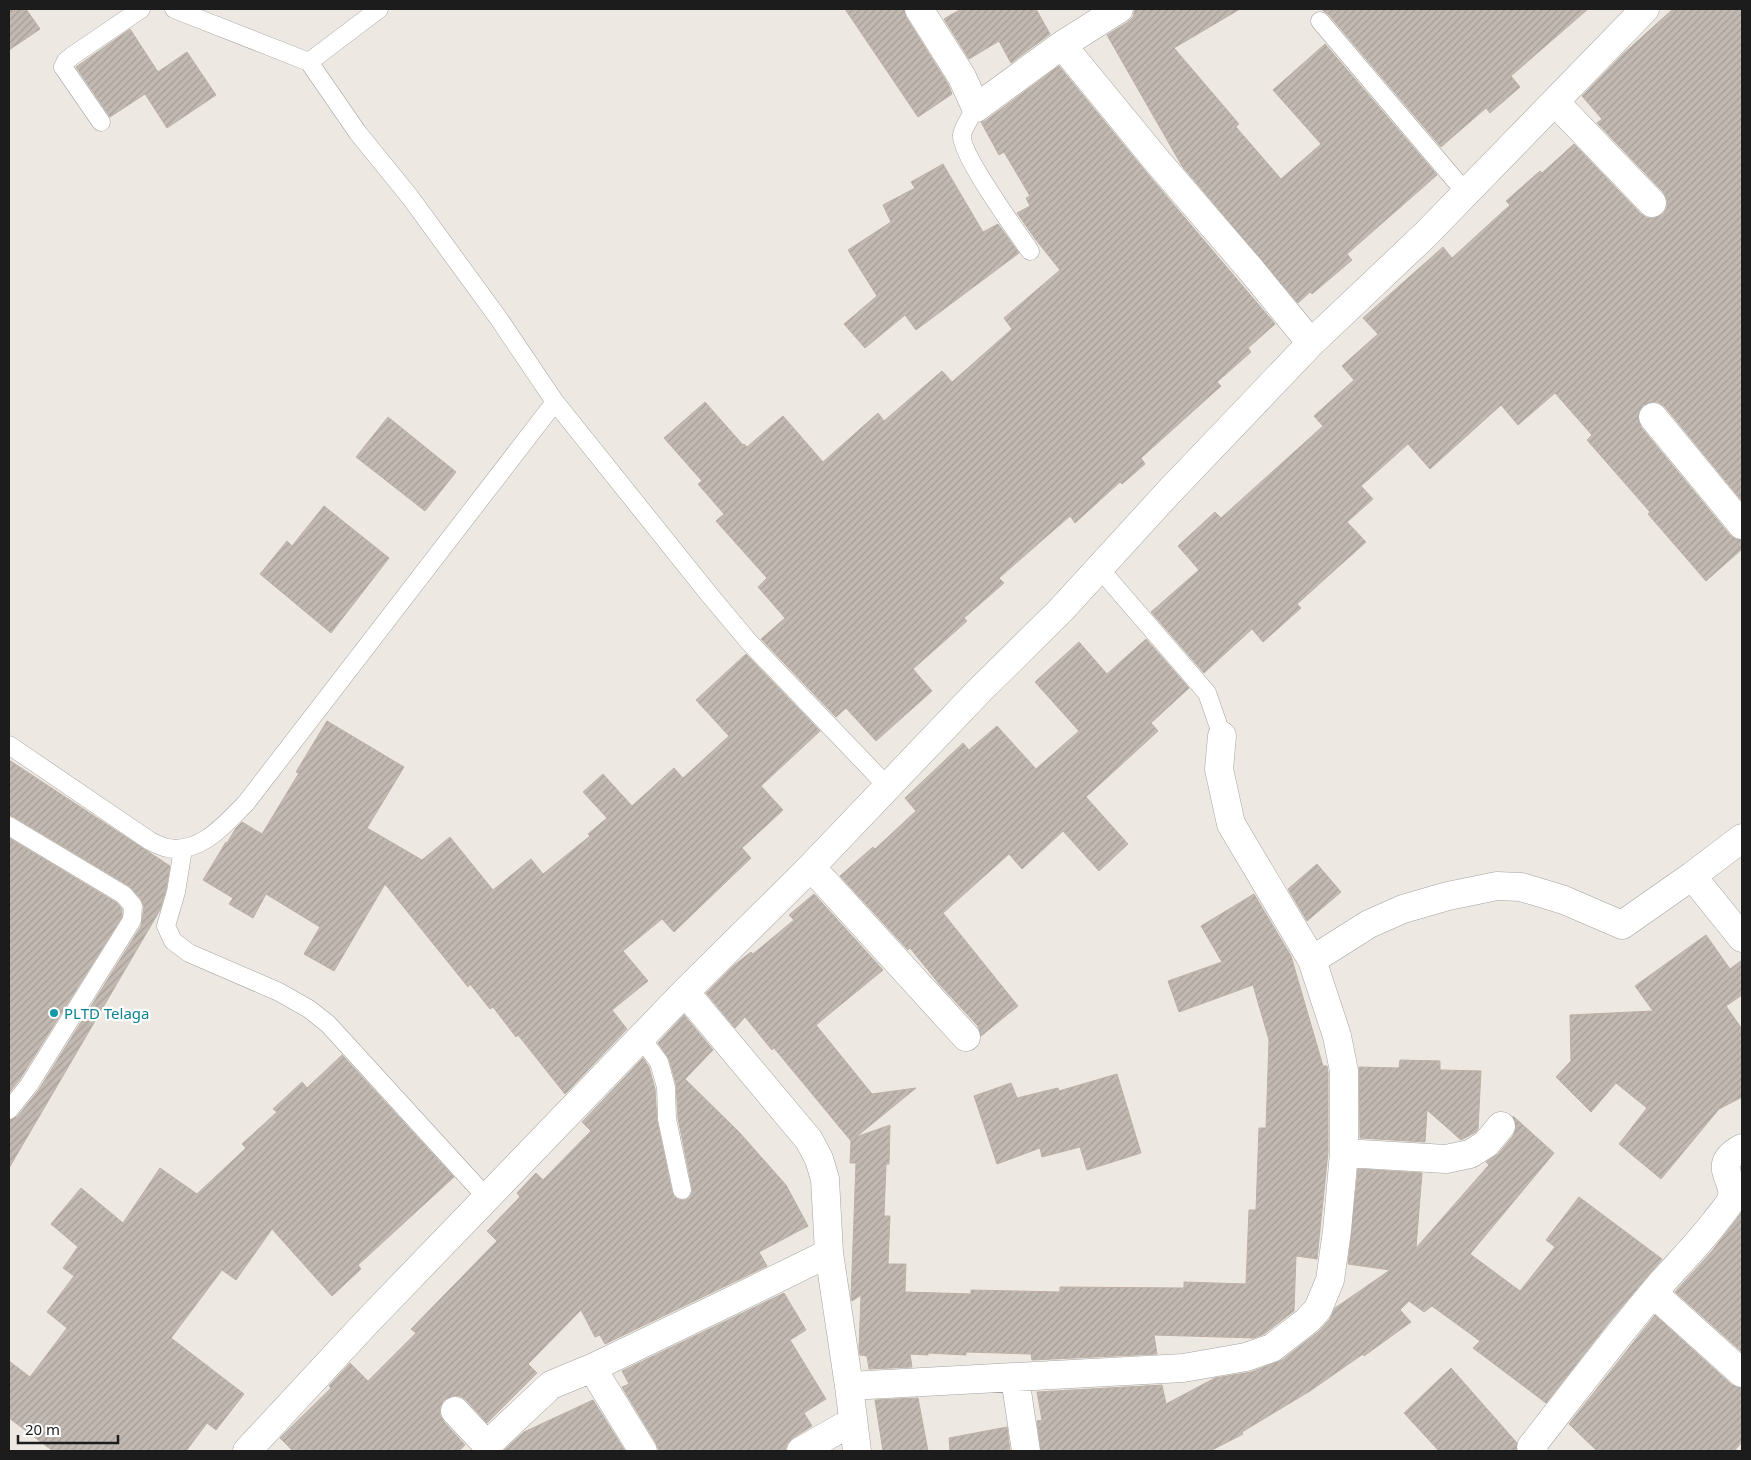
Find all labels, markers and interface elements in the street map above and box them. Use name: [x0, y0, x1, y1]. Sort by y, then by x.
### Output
place label: PLTD Telaga: [64, 1003, 150, 1023]
marker: PLTD Telaga: [48, 1007, 60, 1019]
scale bar: [18, 1412, 118, 1444]
text: 20 m: [25, 1419, 60, 1439]

